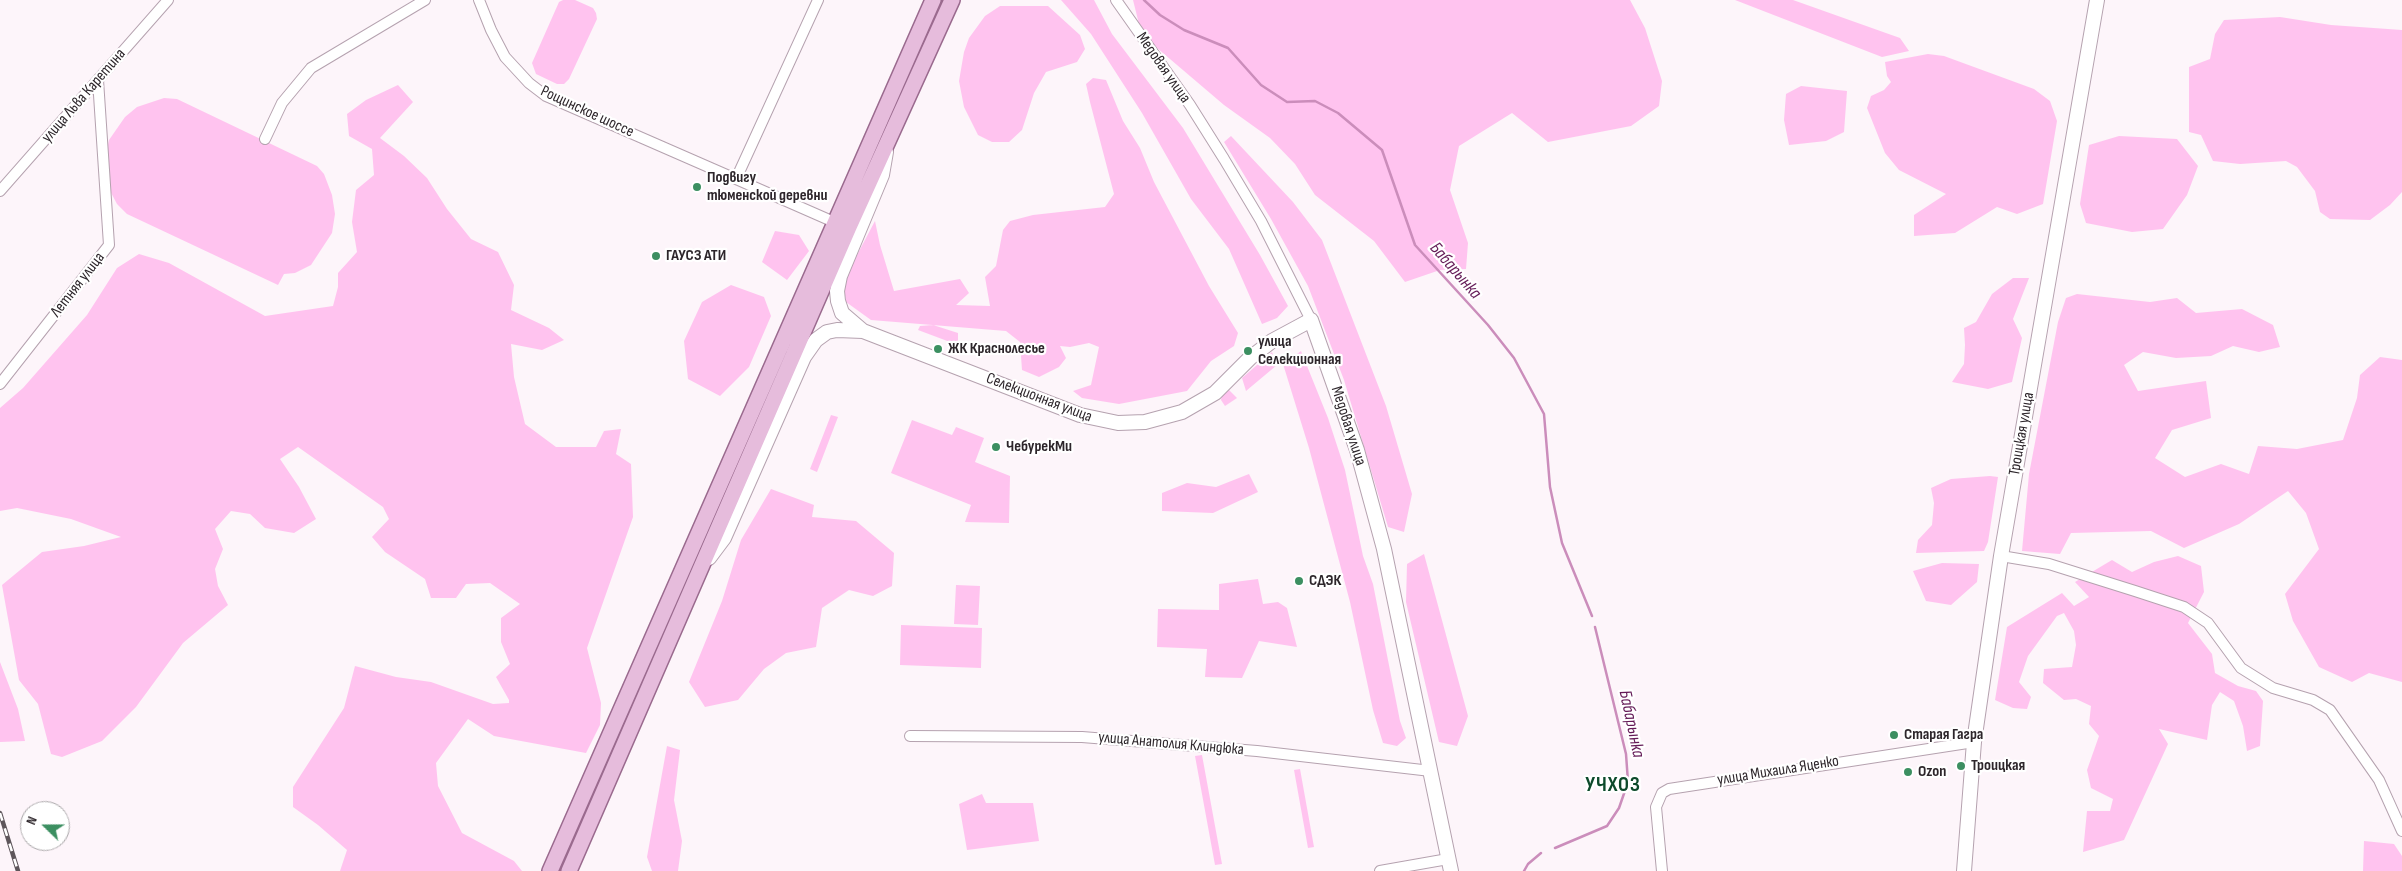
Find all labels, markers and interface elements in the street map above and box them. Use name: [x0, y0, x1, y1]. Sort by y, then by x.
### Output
street label: Медовая улица: [1132, 29, 1194, 107]
street label: улица Льва Каретина: [38, 45, 130, 147]
street label: Рощинское шоссе: [537, 82, 637, 142]
place label: Подвигу тюменской деревни: [707, 168, 828, 206]
marker: Подвигу тюменской деревни: [691, 181, 703, 193]
water label: Бабарынка: [1424, 238, 1486, 304]
place label: ГАУСЗ АТИ: [666, 246, 726, 266]
street label: Летняя улица: [47, 249, 109, 321]
marker: ГАУСЗ АТИ: [650, 250, 662, 262]
place label: улица Селекционная: [1258, 332, 1341, 370]
place label: ЖК Краснолесье: [948, 339, 1045, 359]
marker: ЖК Краснолесье: [932, 343, 944, 355]
marker: улица Селекционная: [1242, 345, 1254, 357]
street label: Селекционная улица: [983, 369, 1095, 427]
street label: Медовая улица: [1326, 384, 1370, 468]
street label: Троицкая улица: [2005, 391, 2039, 477]
place label: ЧебурекМи: [1006, 437, 1072, 457]
marker: ЧебурекМи: [990, 441, 1002, 453]
place label: СДЭК: [1309, 571, 1341, 591]
marker: СДЭК: [1293, 575, 1305, 587]
water label: Бабарынка: [1613, 688, 1649, 760]
place label: Старая Гагра: [1904, 725, 1983, 745]
street label: улица Анатолия Клиндюка: [1098, 728, 1244, 760]
marker: Старая Гагра: [1888, 729, 1900, 741]
street label: улица Михаила Яценко: [1716, 752, 1840, 790]
place label: Троицкая: [1971, 756, 2025, 776]
marker: Троицкая: [1955, 760, 1967, 772]
place label: Ozon: [1918, 762, 1946, 782]
marker: Ozon: [1902, 766, 1914, 778]
district label: УЧХОЗ: [1585, 773, 1641, 799]
north arrow: [20, 801, 70, 851]
text: N: [22, 814, 41, 827]

